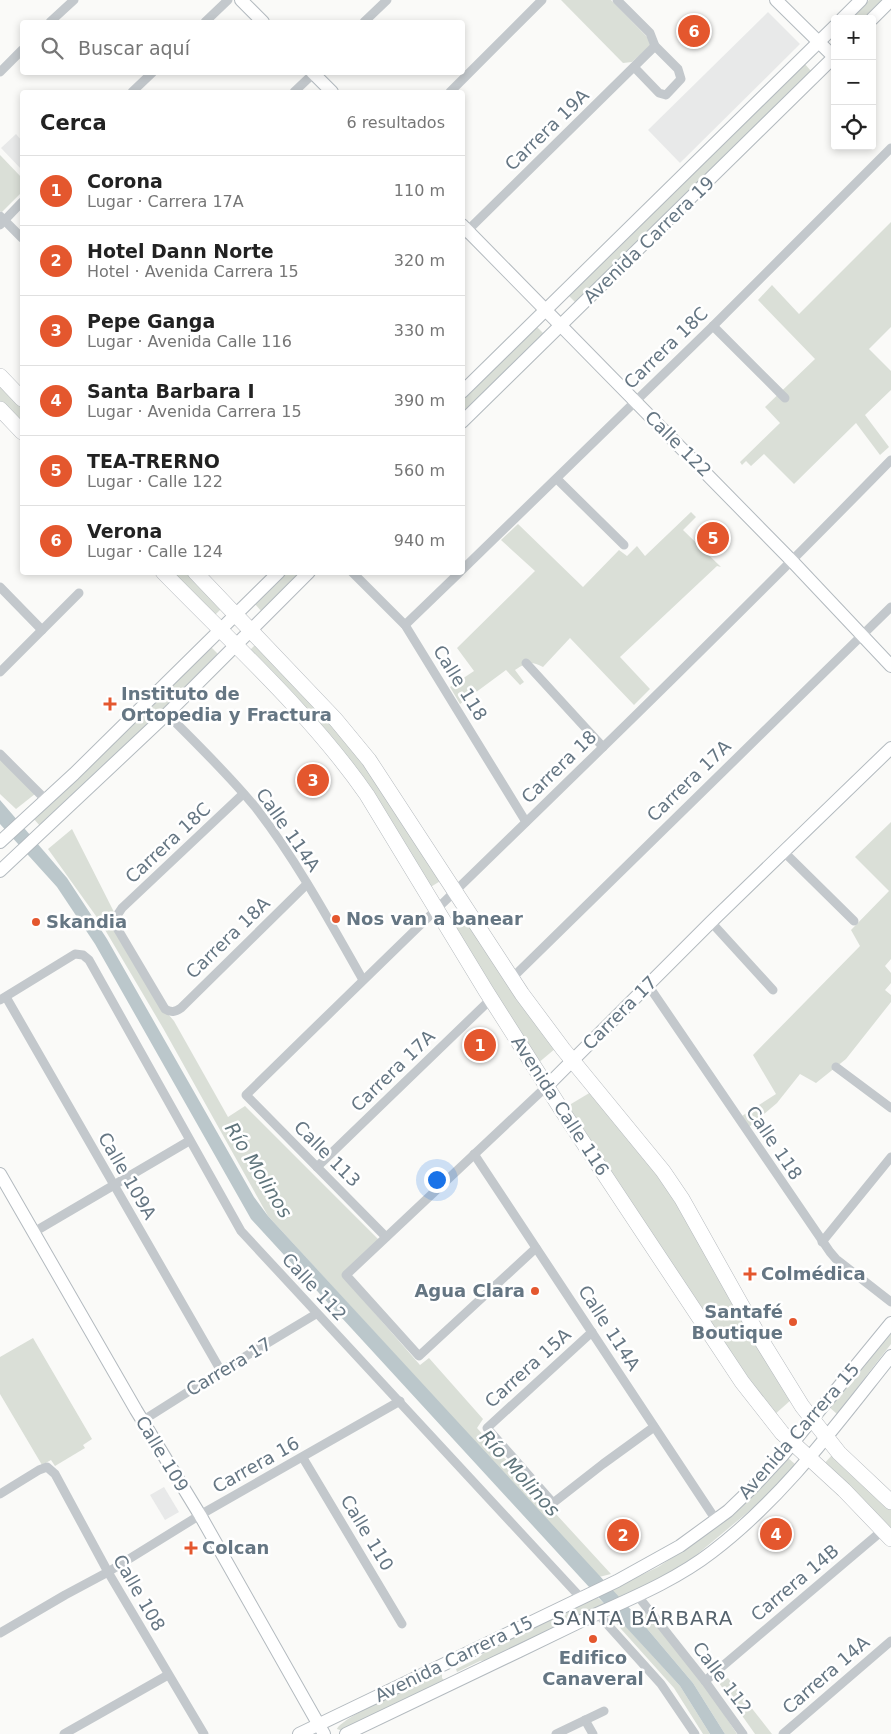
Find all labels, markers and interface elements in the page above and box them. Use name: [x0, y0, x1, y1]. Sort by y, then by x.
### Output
pin: 6: [678, 12, 710, 50]
map controls: [831, 15, 876, 150]
button: +: [831, 15, 876, 60]
search box: [20, 20, 465, 75]
icon: search: [38, 34, 66, 62]
text: Buscar aquí: [78, 37, 190, 59]
button: −: [831, 60, 876, 105]
street label: Carrera 19A: [500, 84, 593, 175]
button: locate: [831, 105, 876, 150]
text: Cerca: [40, 111, 107, 135]
text: 6 resultados: [346, 113, 445, 132]
text: Corona: [87, 170, 163, 192]
street label: Avenida Carrera 19: [579, 172, 718, 307]
text: 1: [50, 181, 62, 200]
text: 110 m: [394, 181, 445, 200]
text: Lugar · Carrera 17A: [87, 192, 244, 211]
text: Hotel Dann Norte: [87, 240, 274, 262]
text: 2: [50, 251, 62, 270]
text: 320 m: [394, 251, 445, 270]
text: Hotel · Avenida Carrera 15: [87, 262, 299, 281]
street label: Carrera 18C: [619, 302, 712, 393]
text: Pepe Ganga: [87, 310, 215, 332]
text: 3: [50, 321, 62, 340]
text: 330 m: [394, 321, 445, 340]
text: Lugar · Avenida Calle 116: [87, 332, 292, 351]
text: Santa Barbara I: [87, 380, 255, 402]
text: 4: [50, 391, 62, 410]
text: 390 m: [394, 391, 445, 410]
text: Lugar · Avenida Carrera 15: [87, 402, 302, 421]
street label: Calle 122: [641, 406, 716, 481]
text: TEA-TRERNO: [87, 450, 220, 472]
text: 5: [50, 461, 62, 480]
text: 560 m: [394, 461, 445, 480]
text: Lugar · Calle 122: [87, 472, 223, 491]
pin: 5: [697, 519, 729, 557]
text: Verona: [87, 520, 162, 542]
text: 6: [50, 531, 62, 550]
text: 940 m: [394, 531, 445, 550]
text: Lugar · Calle 124: [87, 542, 223, 561]
street label: Calle 118: [429, 641, 492, 724]
place label: Instituto de Ortopedia y Fractura: [121, 683, 332, 725]
marker: Instituto de Ortopedia y Fractura: [103, 697, 117, 711]
street label: Carrera 18: [517, 726, 600, 807]
street label: Carrera 17A: [642, 735, 735, 826]
pin: 3: [297, 761, 329, 799]
street label: Calle 114A: [252, 784, 325, 876]
street label: Carrera 18C: [121, 798, 214, 887]
street label: Carrera 18A: [181, 892, 274, 983]
place label: Nos van a banear: [346, 908, 523, 929]
place label: Skandia: [46, 911, 127, 932]
marker: Nos van a banear: [330, 913, 342, 925]
marker: Skandia: [30, 916, 42, 928]
street label: Carrera 17: [578, 971, 661, 1054]
street label: Carrera 17A: [346, 1025, 439, 1116]
pin: 1: [464, 1026, 496, 1064]
street label: Avenida Calle 116: [507, 1032, 613, 1180]
street label: Calle 118: [742, 1102, 807, 1184]
street label: Calle 113: [290, 1116, 365, 1191]
water label: Río Molinos: [221, 1118, 297, 1222]
street label: Calle 109A: [94, 1128, 161, 1224]
your location: [424, 1167, 450, 1193]
street label: Calle 112: [278, 1249, 351, 1325]
place label: Colmédica: [761, 1263, 866, 1284]
marker: Colmédica: [743, 1267, 757, 1281]
place label: Agua Clara: [414, 1280, 525, 1301]
street label: Calle 114A: [574, 1281, 645, 1375]
marker: Agua Clara: [529, 1285, 541, 1297]
place label: Santafé Boutique: [691, 1301, 783, 1343]
marker: Santafé Boutique: [787, 1316, 799, 1328]
street label: Carrera 15A: [480, 1323, 575, 1412]
street label: Carrera 17: [182, 1333, 275, 1400]
street label: Avenida Carrera 15: [734, 1358, 863, 1503]
street label: Calle 109: [132, 1412, 193, 1495]
water label: Río Molinos: [476, 1425, 564, 1521]
street label: Carrera 16: [209, 1432, 303, 1497]
street label: Calle 110: [337, 1491, 398, 1574]
pin: 4: [760, 1515, 792, 1553]
pin: 2: [607, 1516, 639, 1554]
place label: Colcan: [202, 1537, 269, 1558]
street label: Carrera 14B: [746, 1540, 843, 1625]
marker: Colcan: [184, 1541, 198, 1555]
street label: Calle 108: [109, 1551, 170, 1635]
district label: SANTA BÁRBARA: [553, 1606, 733, 1630]
street label: Avenida Carrera 15: [371, 1611, 536, 1706]
street label: Carrera 14A: [778, 1631, 874, 1718]
marker: Edifico Canaveral: [587, 1633, 599, 1645]
street label: Calle 112: [689, 1638, 756, 1718]
place label: Edifico Canaveral: [542, 1647, 644, 1689]

